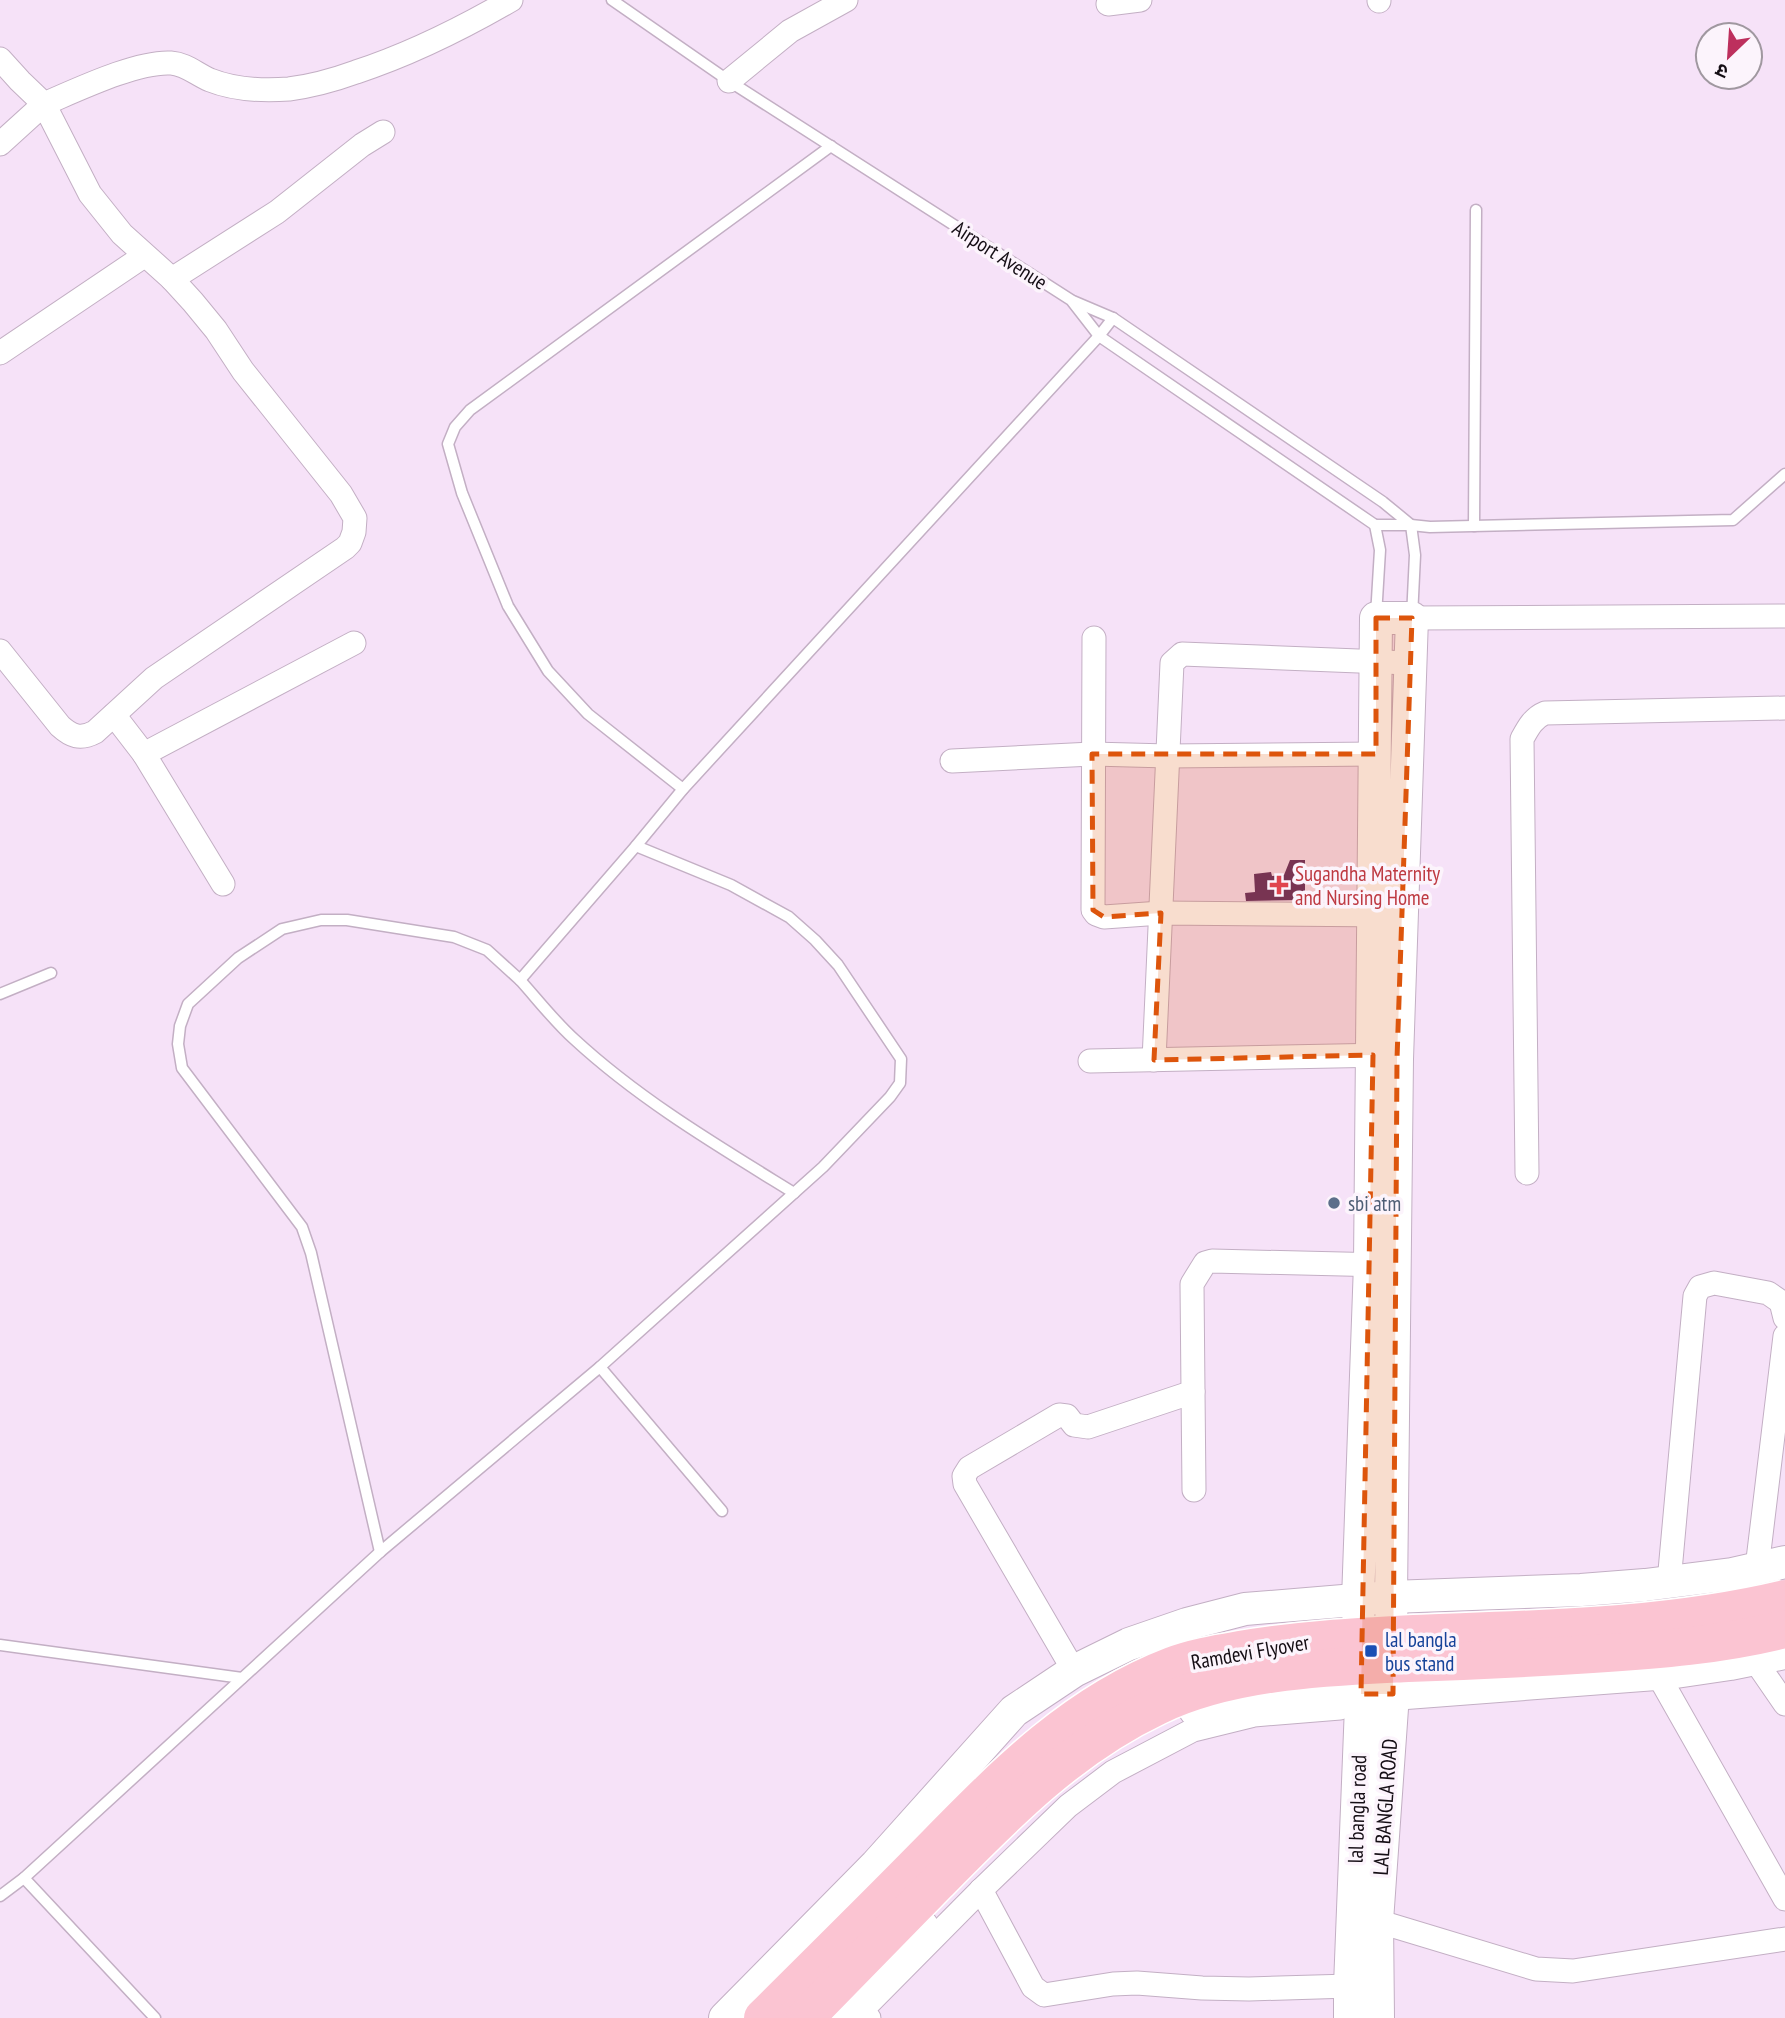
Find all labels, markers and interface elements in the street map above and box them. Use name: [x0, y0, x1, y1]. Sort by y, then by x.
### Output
north arrow: [1694, 21, 1764, 91]
text: उ: [1711, 58, 1732, 85]
street label: Airport Avenue: [948, 214, 1052, 296]
place label: Sugandha Maternity and Nursing Home: [1295, 860, 1440, 911]
marker: Sugandha Maternity and Nursing Home: [1269, 875, 1289, 895]
place label: sbi atm: [1348, 1190, 1401, 1217]
marker: sbi atm: [1326, 1195, 1342, 1211]
place label: lal bangla bus stand: [1385, 1626, 1457, 1677]
street label: Ramdevi Flyover: [1189, 1628, 1311, 1676]
marker: lal bangla bus stand: [1363, 1643, 1379, 1659]
street label: LAL BANGLA ROAD: [1367, 1738, 1403, 1876]
street label: lal bangla road: [1342, 1754, 1372, 1864]

